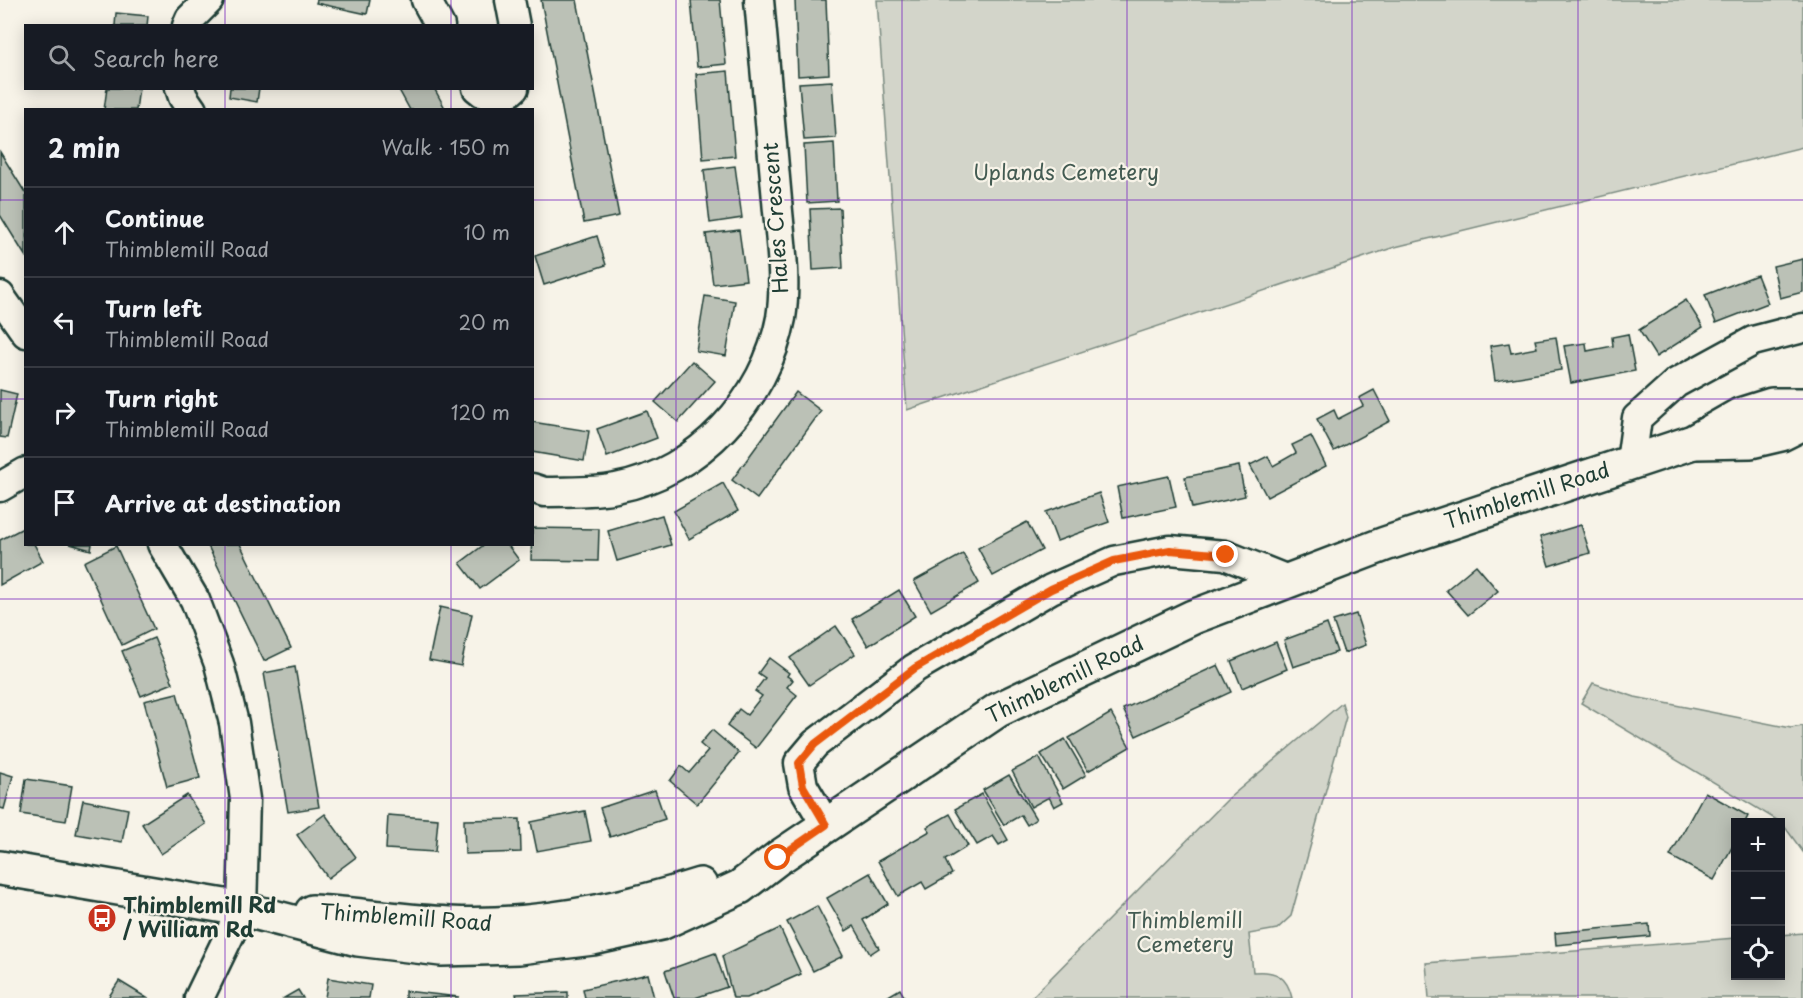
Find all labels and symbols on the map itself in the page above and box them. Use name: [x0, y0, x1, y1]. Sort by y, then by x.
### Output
street label: Hales Crescent: [753, 142, 795, 295]
park label: Uplands Cemetery: [973, 155, 1159, 187]
street label: Thimblemill Road: [1440, 452, 1613, 536]
route end: [1212, 541, 1238, 567]
street label: Thimblemill Road: [980, 626, 1149, 730]
route start: [764, 844, 790, 870]
place label: Thimblemill Rd / William Rd: [122, 888, 276, 944]
street label: Thimblemill Road: [319, 894, 493, 938]
bus stop icon: Thimblemill Rd / William Rd: [86, 902, 118, 934]
park label: Thimblemill Cemetery: [1127, 903, 1243, 959]

